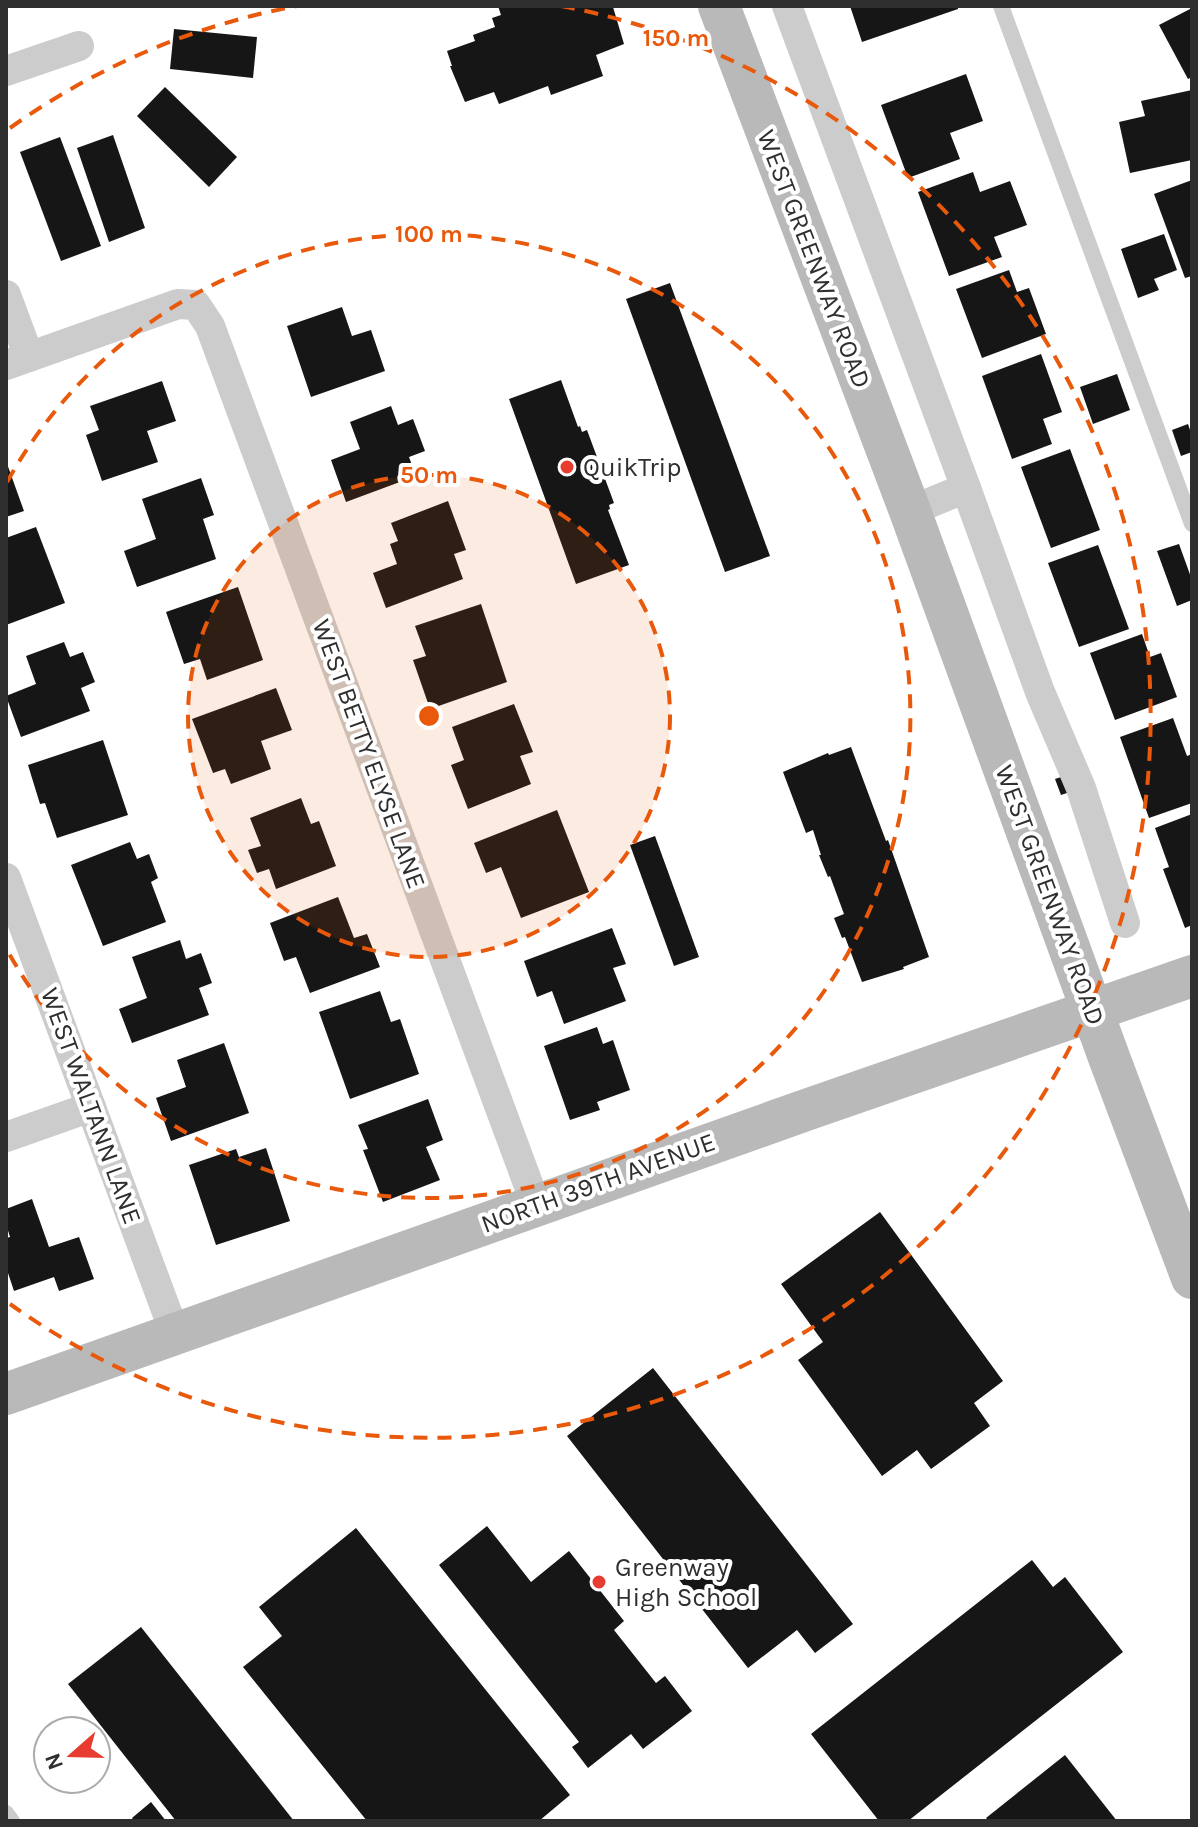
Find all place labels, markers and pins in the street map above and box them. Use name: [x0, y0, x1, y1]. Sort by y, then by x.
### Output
place label: QuikTrip: [583, 452, 682, 483]
marker: QuikTrip: [558, 458, 576, 476]
centre of rings: [415, 702, 443, 730]
place label: Greenway High School: [615, 1552, 757, 1613]
marker: Greenway High School: [590, 1573, 608, 1591]

